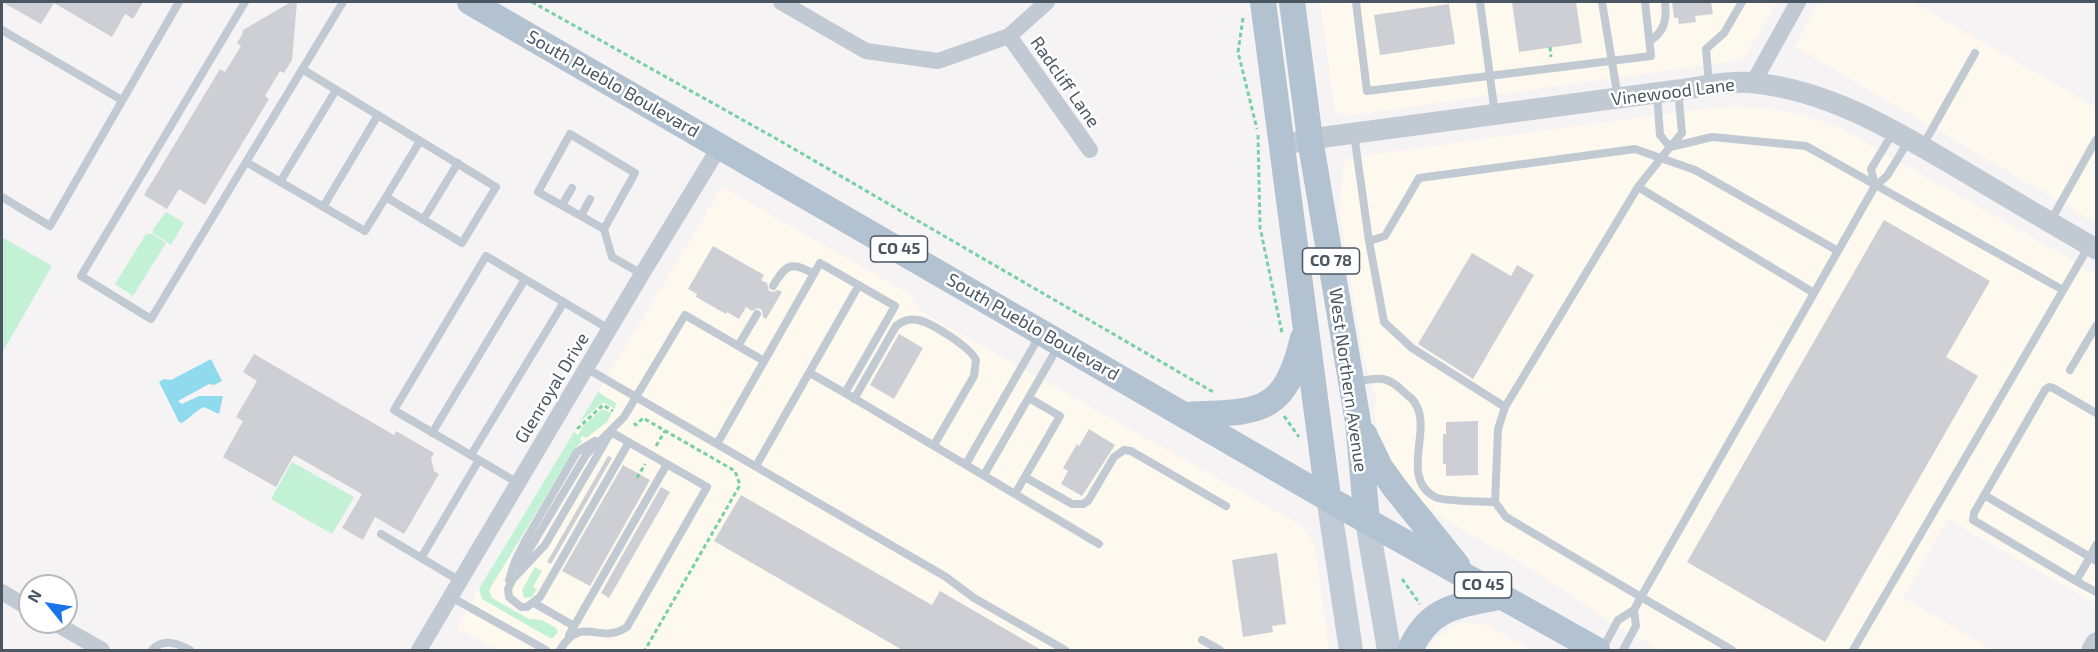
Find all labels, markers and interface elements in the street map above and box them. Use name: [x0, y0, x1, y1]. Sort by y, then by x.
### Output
street label: South Pueblo Boulevard: [523, 26, 703, 142]
street label: Radcliff Lane: [1026, 32, 1104, 132]
street label: Vinewood Lane: [1610, 74, 1736, 110]
road number: CO 45: [870, 236, 928, 262]
road number: CO 78: [1302, 248, 1360, 274]
street label: South Pueblo Boulevard: [943, 269, 1123, 385]
street label: West Northern Avenue: [1324, 287, 1372, 473]
street label: Glenroyal Drive: [510, 329, 594, 447]
road number: CO 45: [1454, 572, 1512, 598]
north arrow: [18, 574, 78, 634]
text: N: [23, 586, 45, 606]

